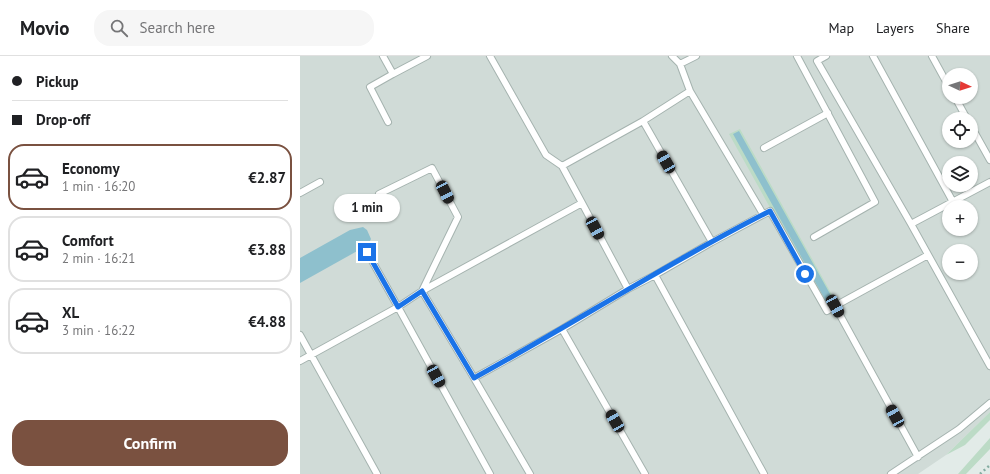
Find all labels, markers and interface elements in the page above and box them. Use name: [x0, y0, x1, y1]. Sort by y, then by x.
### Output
search box: [94, 10, 374, 46]
text: Movio: [20, 16, 70, 40]
icon: search: [108, 17, 130, 39]
text: Search here: [140, 18, 215, 37]
text: Map: [828, 19, 854, 37]
text: Layers: [876, 19, 914, 37]
text: Share: [936, 19, 970, 37]
north arrow: [942, 68, 978, 104]
map controls: [942, 68, 978, 280]
text: Pickup: [36, 72, 79, 91]
text: Drop-off: [36, 110, 90, 129]
button: locate: [942, 112, 978, 148]
car: [655, 149, 677, 175]
button: layers: [942, 156, 978, 192]
icon: car: [14, 159, 50, 195]
text: Economy: [62, 159, 120, 178]
text: €2.87: [248, 168, 286, 187]
text: 1 min · 16:20: [62, 178, 135, 195]
car: [434, 179, 456, 205]
callout: 1 min: [334, 194, 400, 222]
text: 1 min: [351, 199, 383, 216]
button: +: [942, 200, 978, 236]
car: [584, 215, 606, 241]
icon: car: [14, 231, 50, 267]
text: Comfort: [62, 231, 114, 250]
text: €3.88: [248, 240, 286, 259]
route end: [358, 243, 376, 261]
button: −: [942, 244, 978, 280]
text: 2 min · 16:21: [62, 250, 135, 267]
route start: [796, 265, 814, 283]
car: [824, 293, 846, 319]
icon: car: [14, 303, 50, 339]
text: XL: [62, 303, 79, 322]
text: €4.88: [248, 312, 286, 331]
text: 3 min · 16:22: [62, 322, 135, 339]
car: [425, 363, 447, 389]
car: [884, 403, 906, 429]
car: [604, 408, 626, 434]
button: Confirm: [12, 420, 288, 466]

